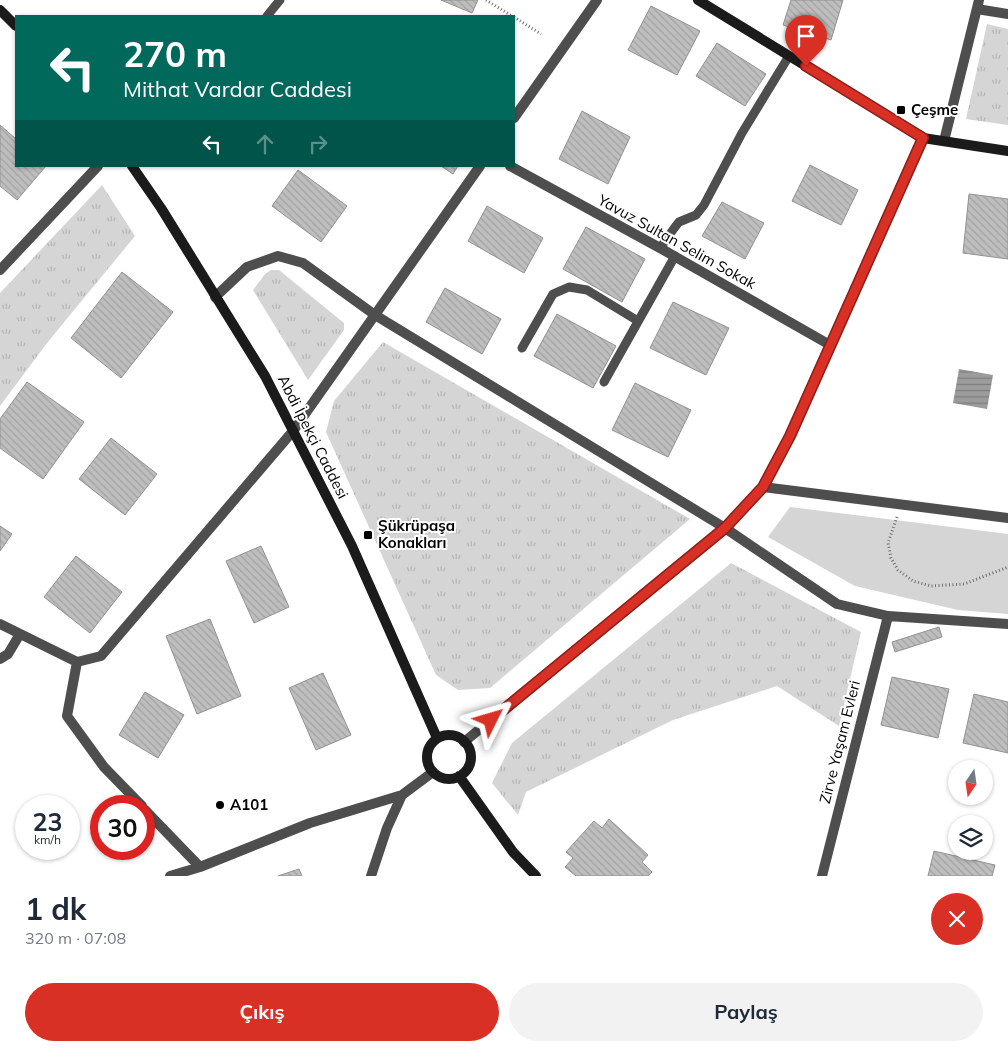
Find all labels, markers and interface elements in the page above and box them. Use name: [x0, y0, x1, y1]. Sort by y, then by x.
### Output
pin: [785, 15, 827, 66]
icon: arrive: [792, 22, 820, 50]
text: 270 m: [123, 32, 227, 76]
icon: left: [40, 35, 105, 100]
text: Mithat Vardar Caddesi: [123, 75, 352, 103]
place label: Çeşme: [911, 100, 958, 119]
marker: Çeşme: [895, 104, 907, 116]
icon: left: [198, 130, 226, 158]
icon: ahead: [251, 130, 279, 158]
icon: right: [304, 130, 332, 158]
street label: Yavuz Sultan Selim Sokak: [594, 190, 760, 293]
street label: Abdi İpekçi Caddesi: [274, 372, 353, 502]
place label: Şükrüpaşa Konakları: [378, 516, 455, 552]
marker: Şükrüpaşa Konakları: [362, 529, 374, 541]
street label: Zirve Yaşam Evleri: [815, 678, 864, 805]
position arrow: [464, 693, 516, 745]
north arrow: [948, 760, 992, 805]
map controls: [948, 760, 993, 860]
speed limit sign: 30: [90, 795, 155, 860]
place label: A101: [230, 795, 268, 814]
marker: A101: [214, 799, 226, 811]
text: 23: [32, 806, 63, 837]
button: layers: [948, 815, 993, 860]
text: km/h: [34, 832, 61, 847]
text: 1 dk: [25, 890, 86, 928]
button: close: [931, 893, 983, 945]
text: 320 m · 07:08: [25, 928, 126, 948]
button: Çıkış: [25, 983, 499, 1041]
button: Paylaş: [509, 983, 983, 1041]

